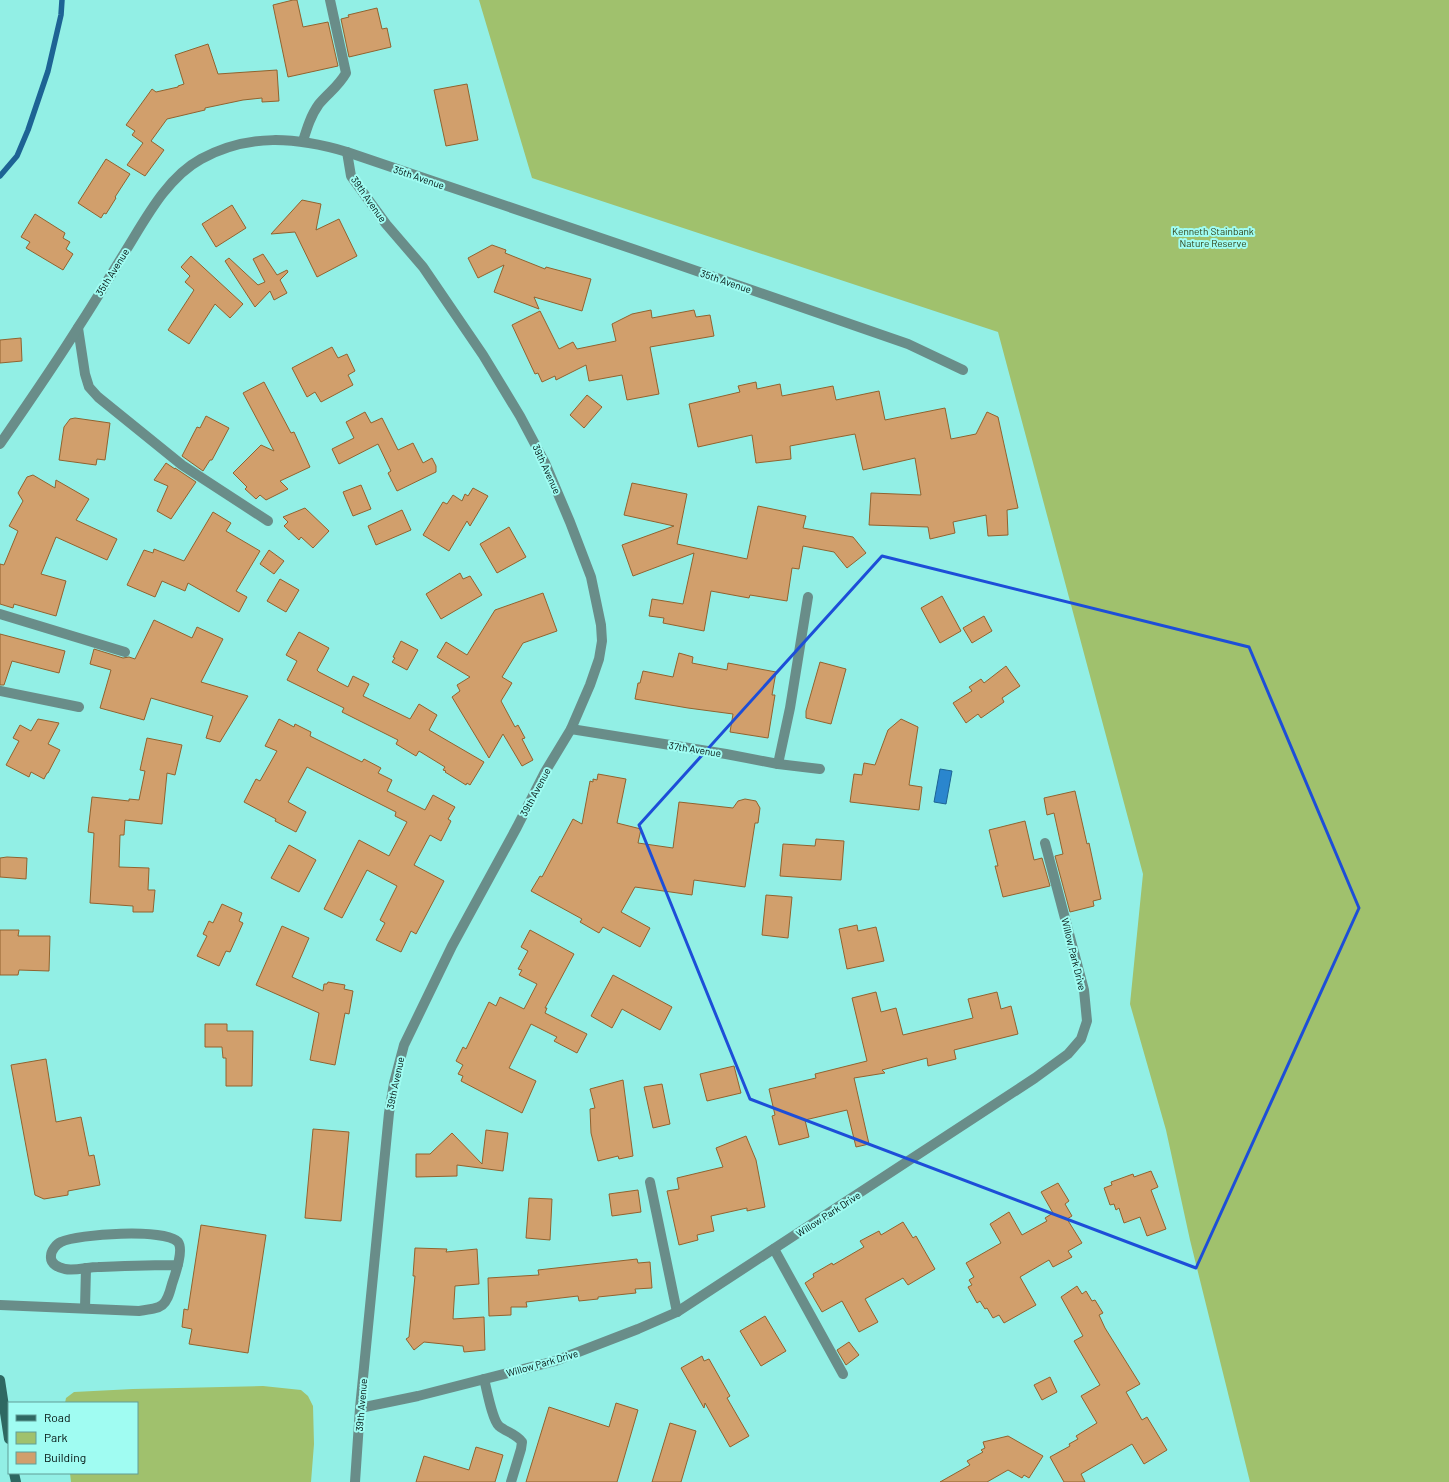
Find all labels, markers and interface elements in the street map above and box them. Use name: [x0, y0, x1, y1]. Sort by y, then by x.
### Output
street label: 35th Avenue: [392, 163, 446, 191]
street label: 39th Avenue: [349, 174, 389, 224]
park label: Kenneth Stainbank Nature Reserve: [1172, 225, 1254, 249]
street label: 35th Avenue: [93, 246, 131, 298]
street label: 35th Avenue: [699, 267, 753, 295]
street label: 39th Avenue: [530, 442, 564, 496]
street label: 37th Avenue: [668, 739, 722, 759]
street label: 39th Avenue: [517, 766, 553, 818]
street label: Willow Park Drive: [1059, 916, 1089, 992]
street label: 39th Avenue: [384, 1056, 406, 1110]
street label: Willow Park Drive: [794, 1189, 862, 1239]
street label: Willow Park Drive: [505, 1347, 579, 1379]
street label: 39th Avenue: [353, 1378, 369, 1432]
legend: [8, 1402, 138, 1474]
text: Road: [44, 1410, 71, 1424]
text: Park: [44, 1430, 68, 1444]
text: Building: [44, 1450, 86, 1464]

